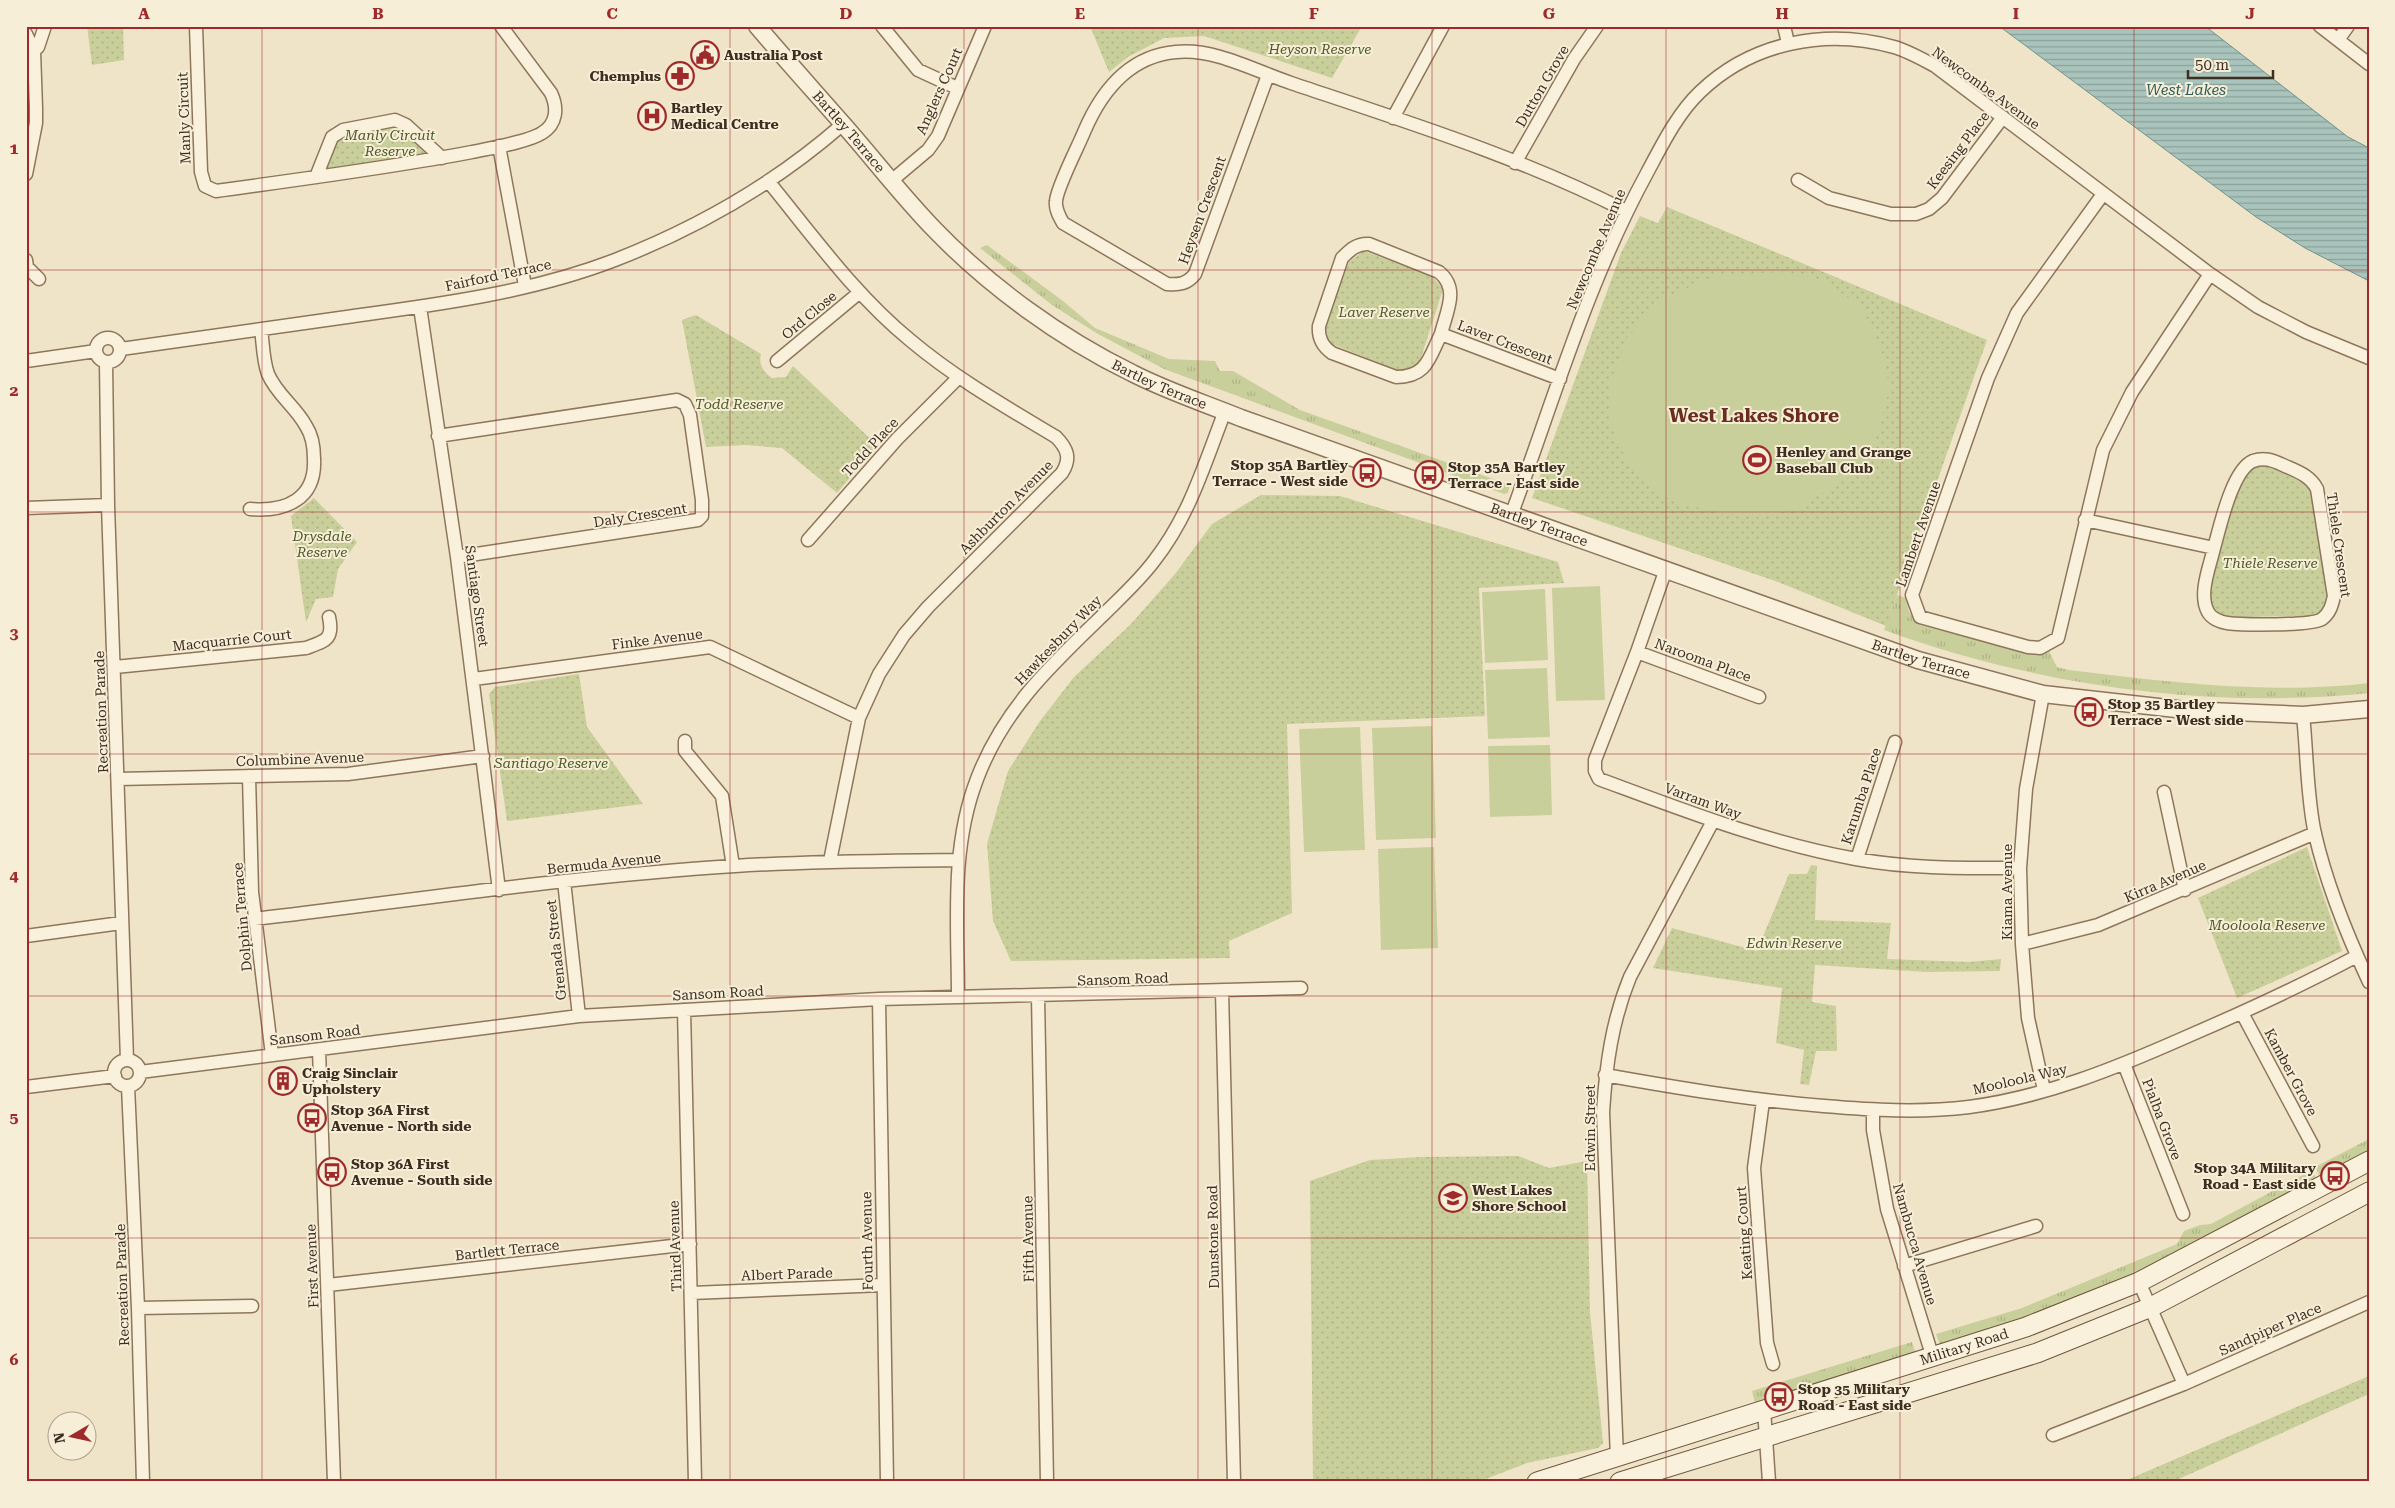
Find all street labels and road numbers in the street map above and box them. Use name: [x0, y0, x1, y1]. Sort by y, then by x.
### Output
street label: Dutton Grove: [1512, 42, 1572, 130]
street label: Newcombe Avenue: [1929, 44, 2043, 133]
street label: Anglers Court: [913, 45, 965, 137]
street label: Manly Circuit: [174, 72, 194, 164]
street label: Bartley Terrace: [810, 88, 889, 176]
street label: Keesing Place: [1924, 108, 1993, 192]
street label: Heysen Crescent: [1175, 154, 1229, 266]
street label: Newcombe Avenue: [1563, 186, 1629, 312]
street label: Fairford Terrace: [443, 256, 553, 294]
street label: Ord Close: [778, 287, 840, 342]
street label: Laver Crescent: [1455, 317, 1555, 367]
street label: Bartley Terrace: [1109, 356, 1209, 412]
street label: Todd Place: [839, 414, 902, 480]
street label: Ashburton Avenue: [956, 457, 1056, 557]
street label: Lambert Avenue: [1892, 479, 1944, 589]
street label: Thiele Crescent: [2324, 492, 2354, 598]
street label: Daly Crescent: [592, 500, 688, 530]
street label: Bartley Terrace: [1488, 500, 1590, 549]
street label: Santiago Street: [462, 544, 492, 648]
street label: Hawkesbury Way: [1011, 591, 1105, 688]
street label: Finke Avenue: [611, 625, 704, 653]
street label: Macquarrie Court: [172, 626, 292, 654]
street label: Narooma Place: [1653, 635, 1754, 685]
street label: Bartley Terrace: [1870, 636, 1972, 682]
street label: Recreation Parade: [91, 650, 111, 774]
street label: Karumba Place: [1838, 745, 1884, 846]
street label: Columbine Avenue: [236, 749, 365, 769]
street label: Varram Way: [1662, 780, 1744, 823]
street label: Kiama Avenue: [1999, 844, 2015, 940]
street label: Bermuda Avenue: [546, 849, 662, 877]
street label: Kirra Avenue: [2122, 856, 2209, 905]
street label: Dolphin Terrace: [229, 861, 255, 972]
street label: Grenada Street: [543, 899, 569, 1001]
street label: Sansom Road: [1077, 969, 1169, 989]
street label: Sansom Road: [672, 983, 764, 1003]
street label: Sansom Road: [269, 1021, 361, 1049]
street label: Kamber Grove: [2261, 1026, 2321, 1119]
street label: Mooloola Way: [1971, 1060, 2070, 1098]
street label: Pialba Grove: [2139, 1076, 2185, 1162]
street label: Edwin Street: [1582, 1085, 1598, 1171]
street label: Nambucca Avenue: [1890, 1181, 1940, 1307]
street label: Dunstone Road: [1204, 1185, 1222, 1289]
street label: Keating Court: [1733, 1186, 1755, 1280]
street label: Fourth Avenue: [858, 1191, 876, 1291]
street label: Fifth Avenue: [1019, 1195, 1037, 1282]
street label: Third Avenue: [665, 1200, 685, 1292]
street label: Recreation Parade: [112, 1223, 132, 1347]
street label: First Avenue: [303, 1223, 321, 1308]
street label: Bartlett Terrace: [454, 1237, 560, 1263]
street label: Albert Parade: [741, 1264, 833, 1284]
street label: Sandpiper Place: [2216, 1299, 2324, 1359]
street label: Military Road: [1918, 1325, 2010, 1368]

